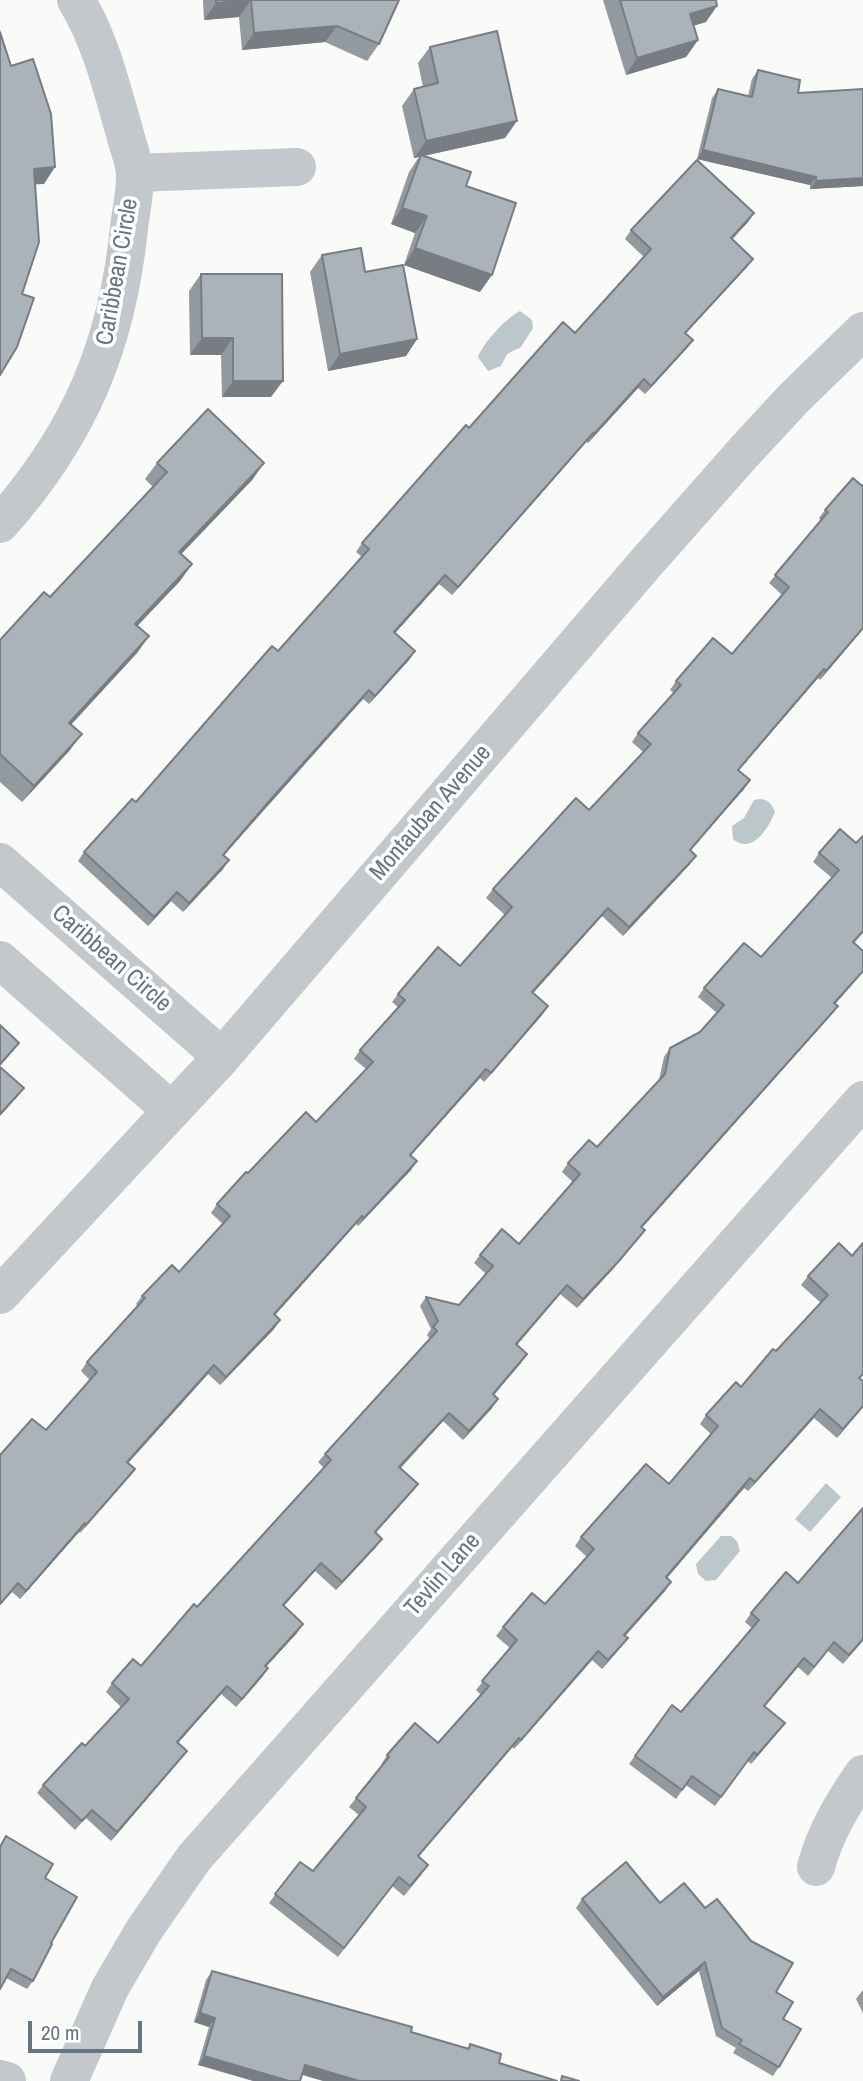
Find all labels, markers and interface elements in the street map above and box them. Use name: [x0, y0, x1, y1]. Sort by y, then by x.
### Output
street label: Caribbean Circle: [91, 196, 145, 348]
street label: Montauban Avenue: [364, 739, 498, 887]
street label: Caribbean Circle: [45, 899, 177, 1019]
street label: Tevlin Lane: [399, 1528, 487, 1622]
scale bar: [32, 2008, 145, 2052]
text: 20 m: [41, 2018, 79, 2047]

